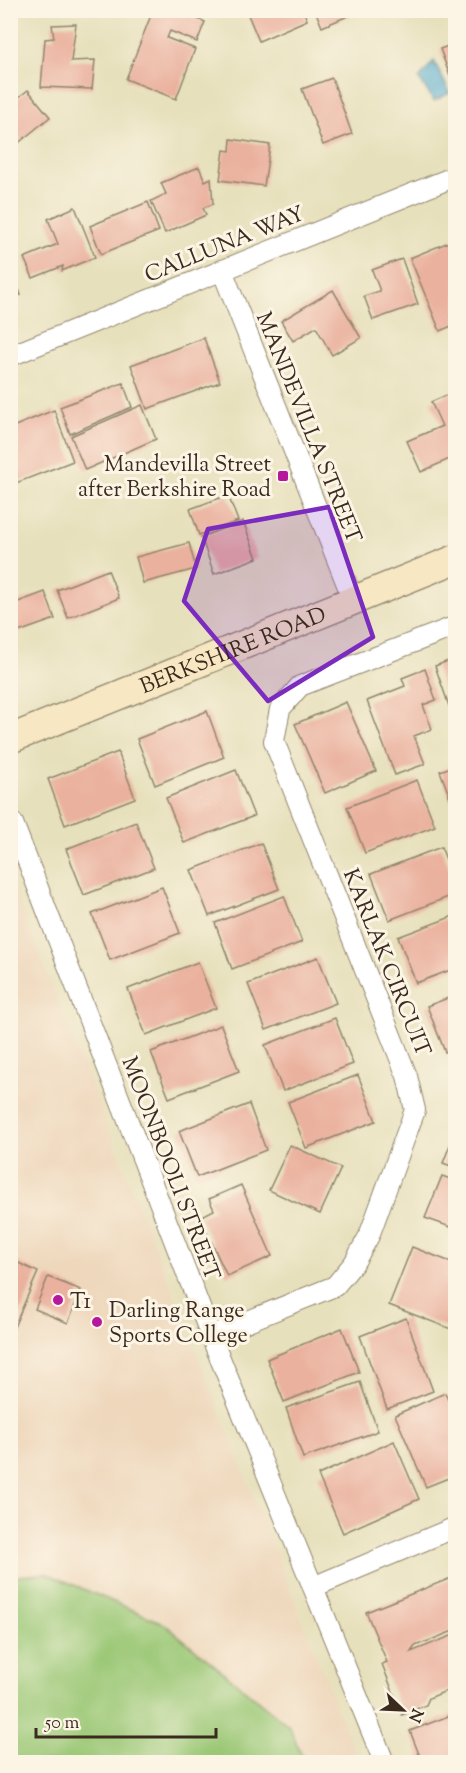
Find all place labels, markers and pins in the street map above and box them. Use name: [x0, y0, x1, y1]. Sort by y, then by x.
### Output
place label: Mandevilla Street after Berkshire Road: [78, 450, 271, 507]
marker: Mandevilla Street after Berkshire Road: [276, 469, 290, 483]
place label: T1: [70, 1287, 92, 1319]
marker: T1: [51, 1293, 65, 1307]
place label: Darling Range Sports College: [109, 1296, 248, 1353]
marker: Darling Range Sports College: [90, 1315, 104, 1329]

